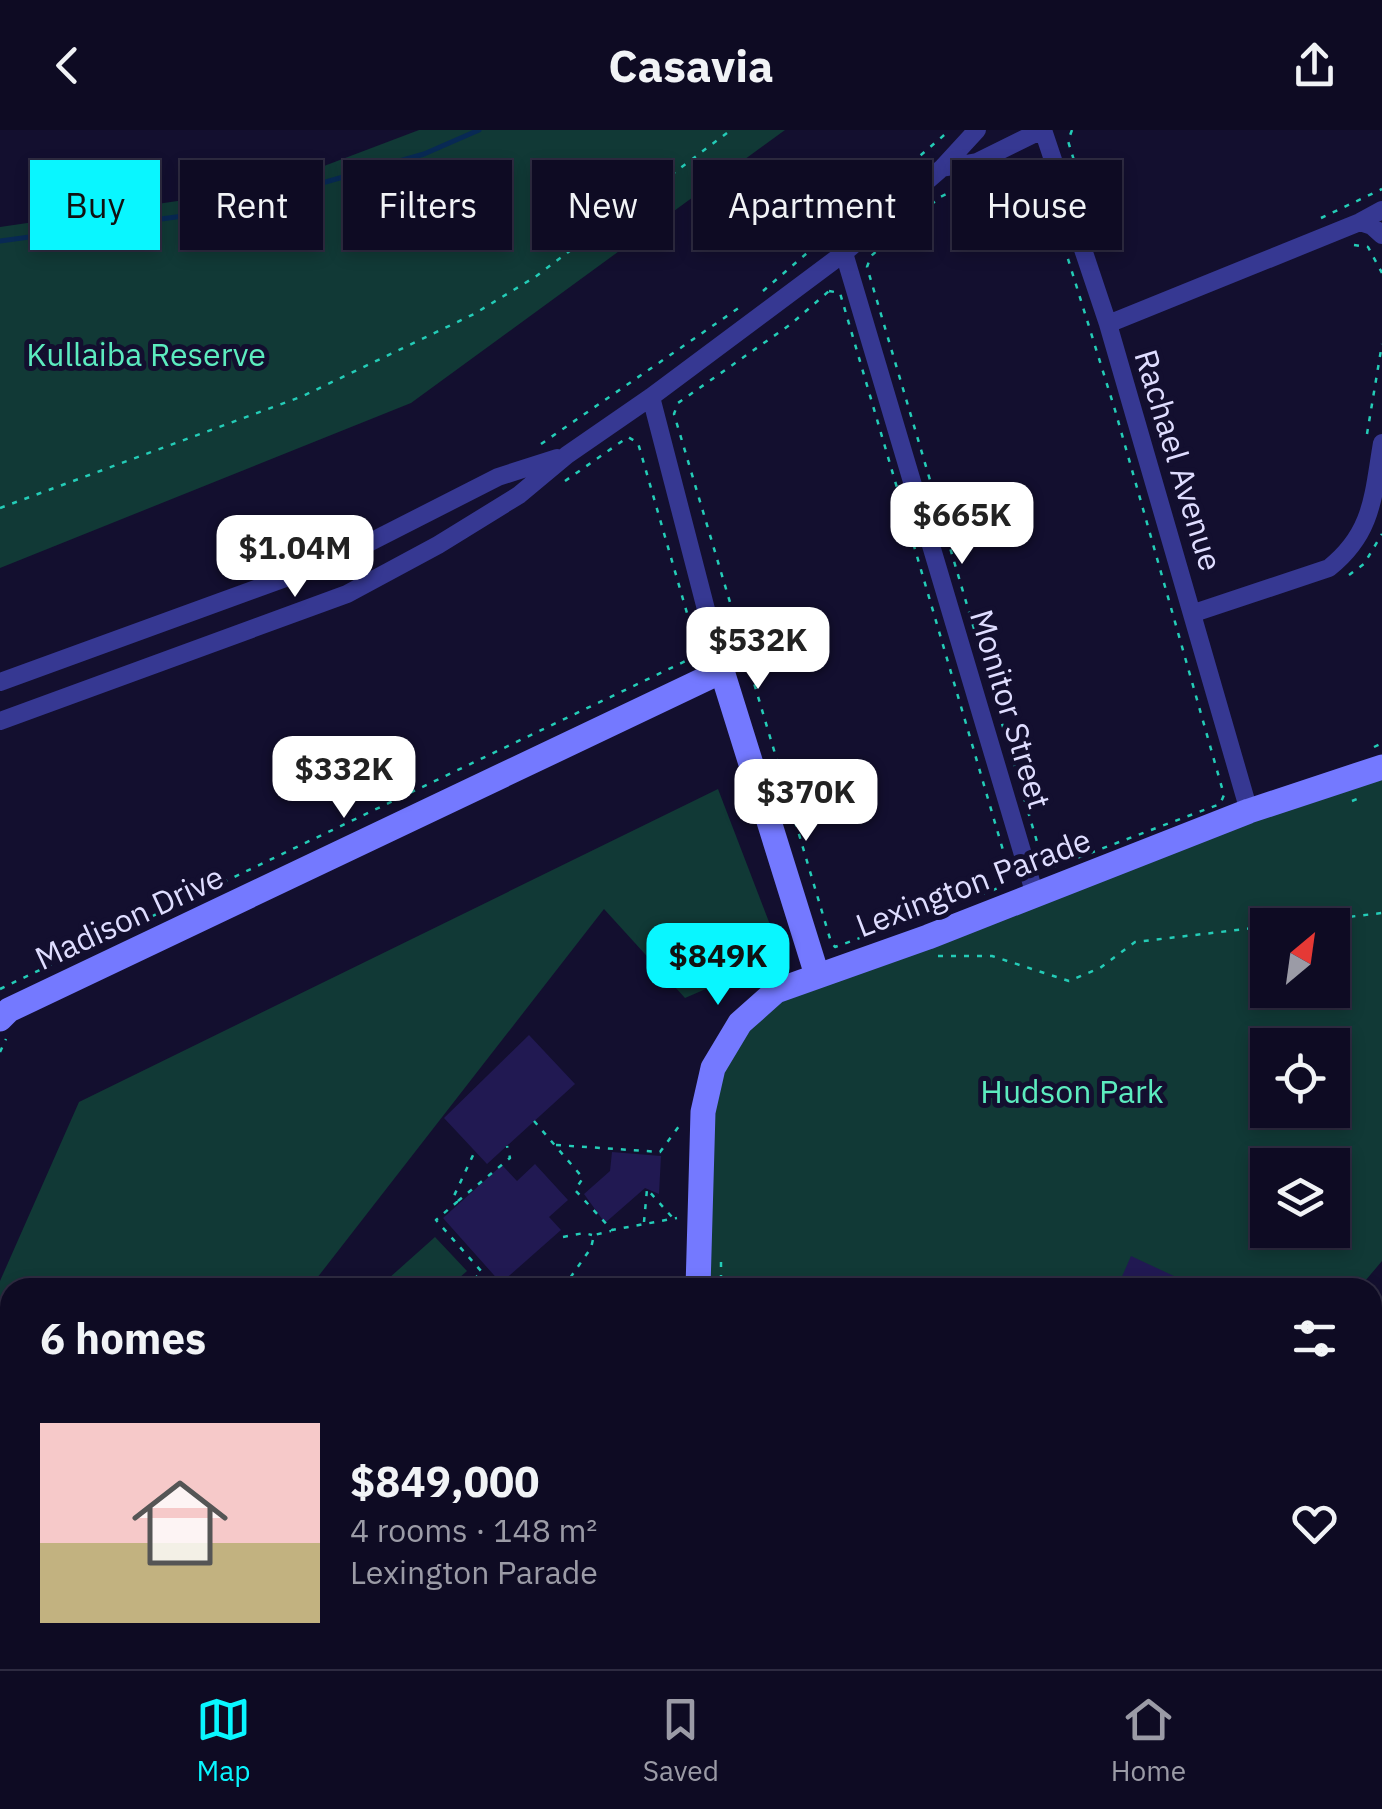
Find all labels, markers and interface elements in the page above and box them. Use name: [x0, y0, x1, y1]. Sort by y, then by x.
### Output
text: Casavia: [608, 36, 774, 94]
icon: back: [40, 38, 95, 93]
icon: share: [1287, 38, 1342, 93]
chip: Buy: [30, 160, 160, 250]
chip: Rent: [180, 160, 323, 250]
chip: Filters: [343, 160, 512, 250]
chip: New: [532, 160, 673, 250]
chip: Apartment: [693, 160, 932, 250]
chip: House: [952, 160, 1122, 250]
park label: Kullaiba Reserve: [26, 333, 266, 375]
street label: Rachael Avenue: [1125, 344, 1233, 576]
pin: $665K: [892, 482, 1032, 567]
text: $665K: [912, 493, 1012, 535]
pin: $1.04M: [214, 515, 376, 600]
text: $1.04M: [239, 526, 351, 568]
street label: Monitor Street: [961, 604, 1061, 814]
pin: $532K: [688, 607, 828, 692]
text: $532K: [708, 618, 808, 660]
pin: $332K: [274, 736, 414, 821]
text: $332K: [294, 747, 394, 789]
pin: $370K: [736, 759, 876, 844]
text: $370K: [756, 770, 856, 812]
street label: Lexington Parade: [850, 818, 1096, 946]
street label: Madison Drive: [28, 855, 230, 979]
north arrow: [1250, 908, 1350, 1008]
map controls: [1250, 908, 1350, 1248]
pin: $849K: [648, 923, 788, 1008]
text: $849K: [668, 934, 768, 976]
button: locate: [1250, 1028, 1350, 1128]
park label: Hudson Park: [980, 1070, 1164, 1112]
button: layers: [1250, 1148, 1350, 1248]
text: 6 homes: [40, 1311, 206, 1366]
icon: filters: [1287, 1311, 1342, 1366]
text: $849,000: [350, 1454, 539, 1509]
icon: home: [120, 1463, 240, 1583]
icon: heart: [1287, 1496, 1342, 1551]
text: 4 rooms · 148 m²: [350, 1509, 597, 1551]
text: Lexington Parade: [350, 1551, 598, 1593]
tab: Map: [196, 1692, 251, 1789]
tab: Saved: [643, 1692, 719, 1789]
tab: Home: [1111, 1692, 1186, 1789]

